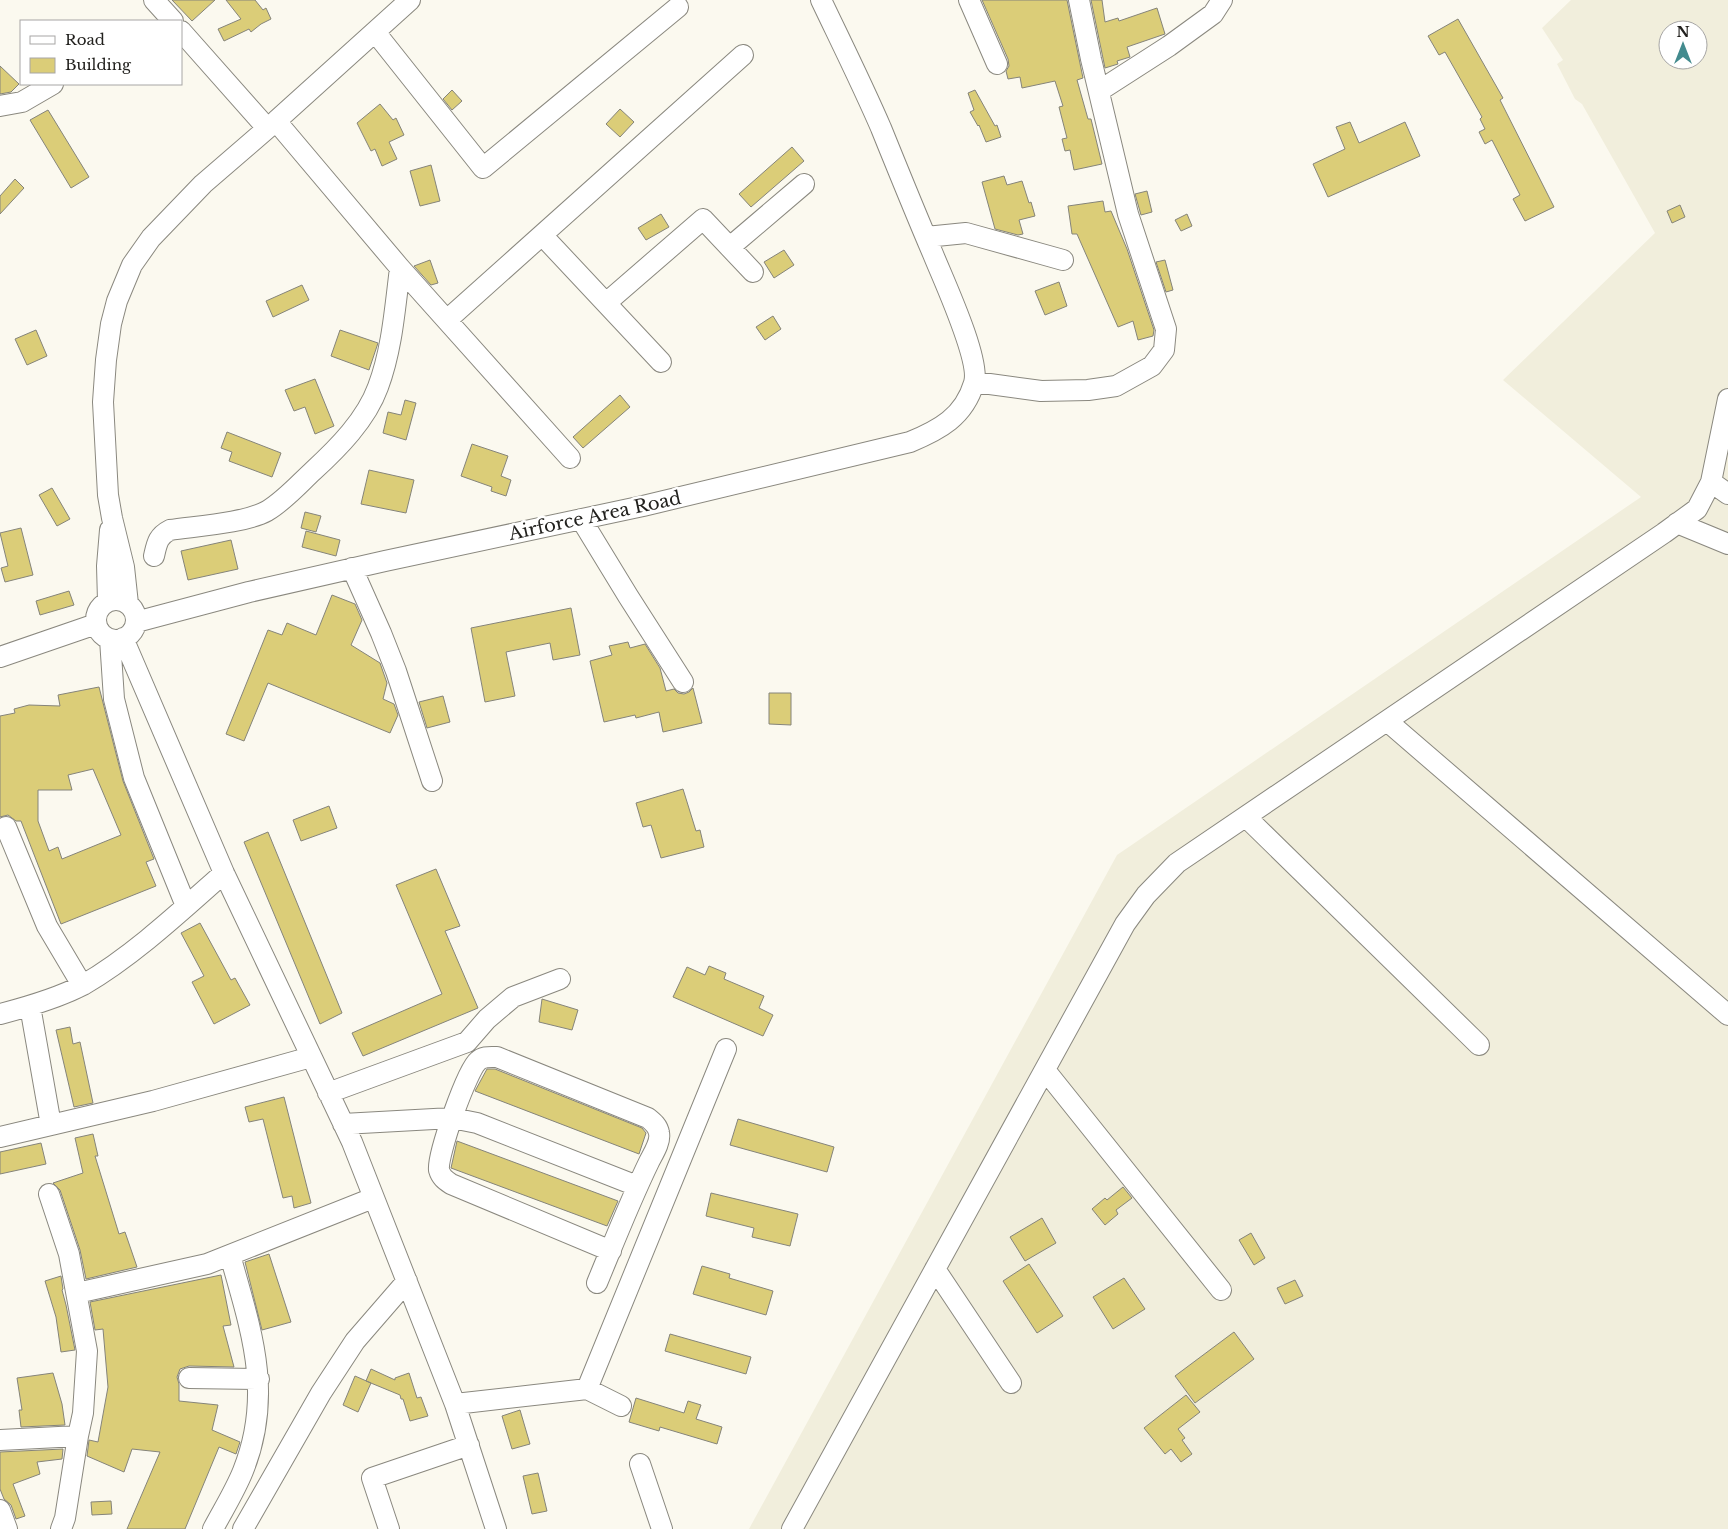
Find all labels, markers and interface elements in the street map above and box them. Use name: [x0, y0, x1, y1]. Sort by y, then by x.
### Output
legend: [20, 20, 182, 85]
north arrow: [1658, 20, 1708, 70]
text: N: [1676, 23, 1690, 41]
text: Road: [65, 30, 105, 49]
text: Building: [65, 55, 132, 74]
street label: Airforce Area Road: [506, 487, 683, 545]

